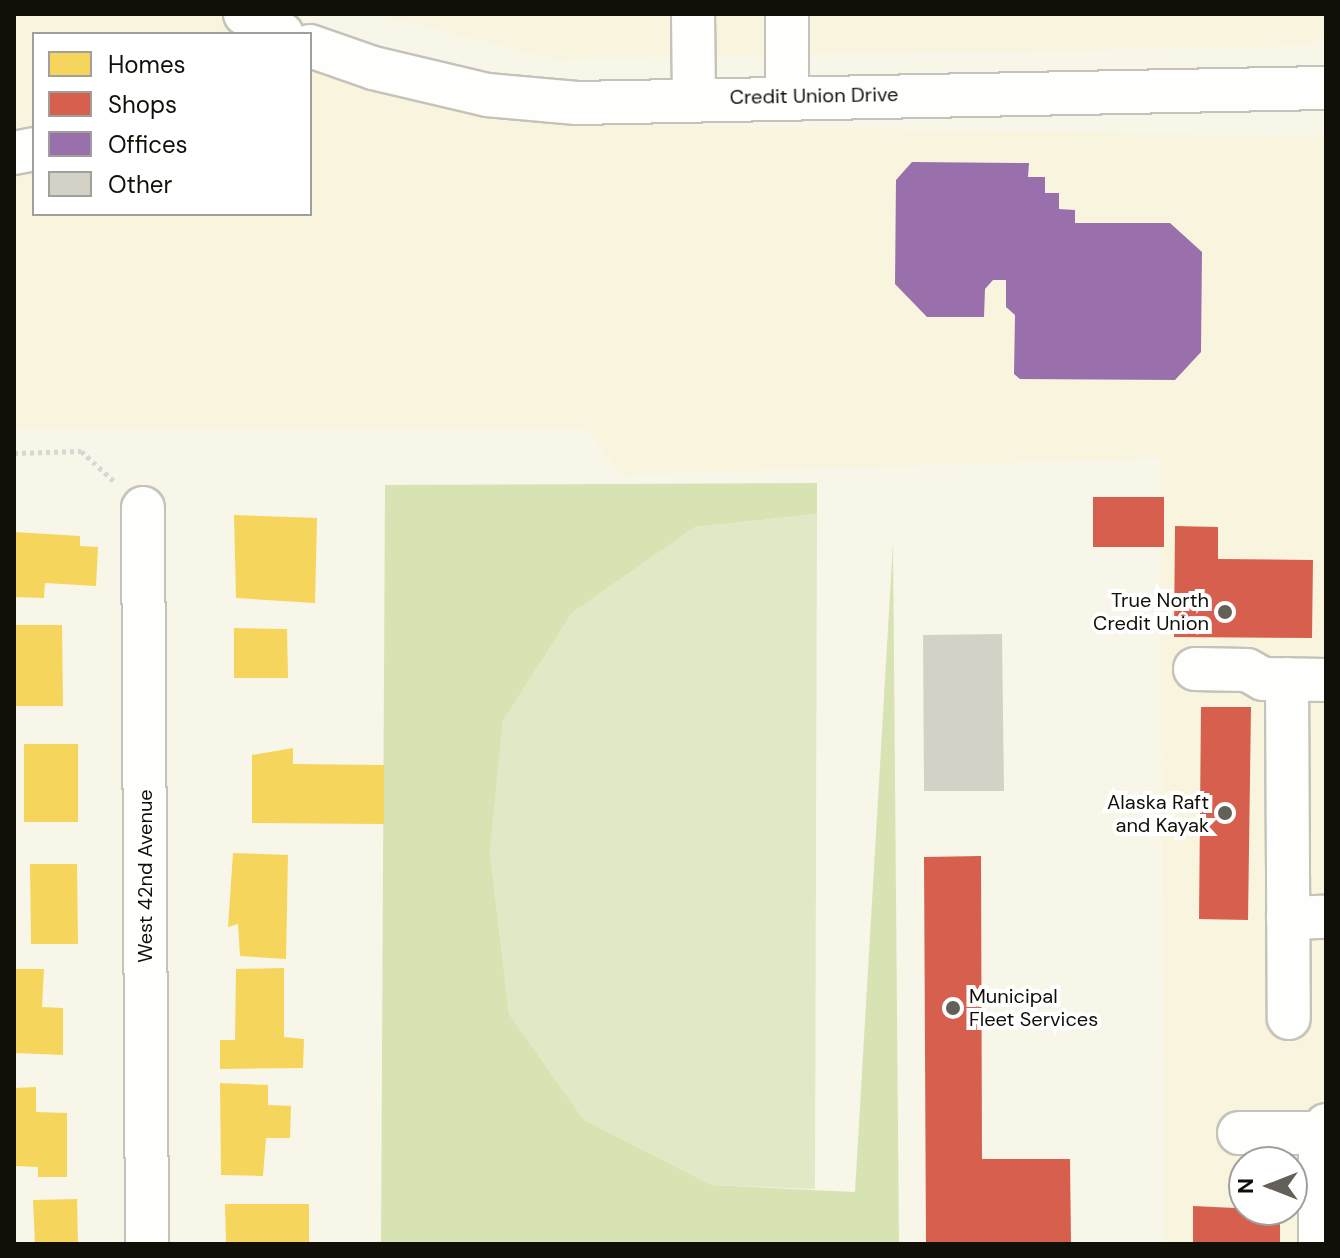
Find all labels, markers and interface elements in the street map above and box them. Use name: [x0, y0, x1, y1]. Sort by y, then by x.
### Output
legend: [32, 32, 312, 216]
text: Homes: [108, 49, 186, 80]
street label: Credit Union Drive: [729, 83, 899, 109]
text: Shops: [108, 89, 177, 120]
text: Offices: [108, 129, 188, 160]
text: Other: [108, 169, 172, 200]
place label: True North Credit Union: [1093, 588, 1209, 635]
marker: True North Credit Union: [1216, 603, 1234, 621]
street label: West 42nd Avenue: [133, 789, 157, 963]
place label: Alaska Raft and Kayak: [1107, 790, 1209, 837]
marker: Alaska Raft and Kayak: [1216, 804, 1234, 822]
place label: Municipal Fleet Services: [969, 984, 1098, 1031]
marker: Municipal Fleet Services: [944, 999, 962, 1017]
north arrow: [1228, 1146, 1308, 1226]
text: N: [1231, 1178, 1260, 1194]

